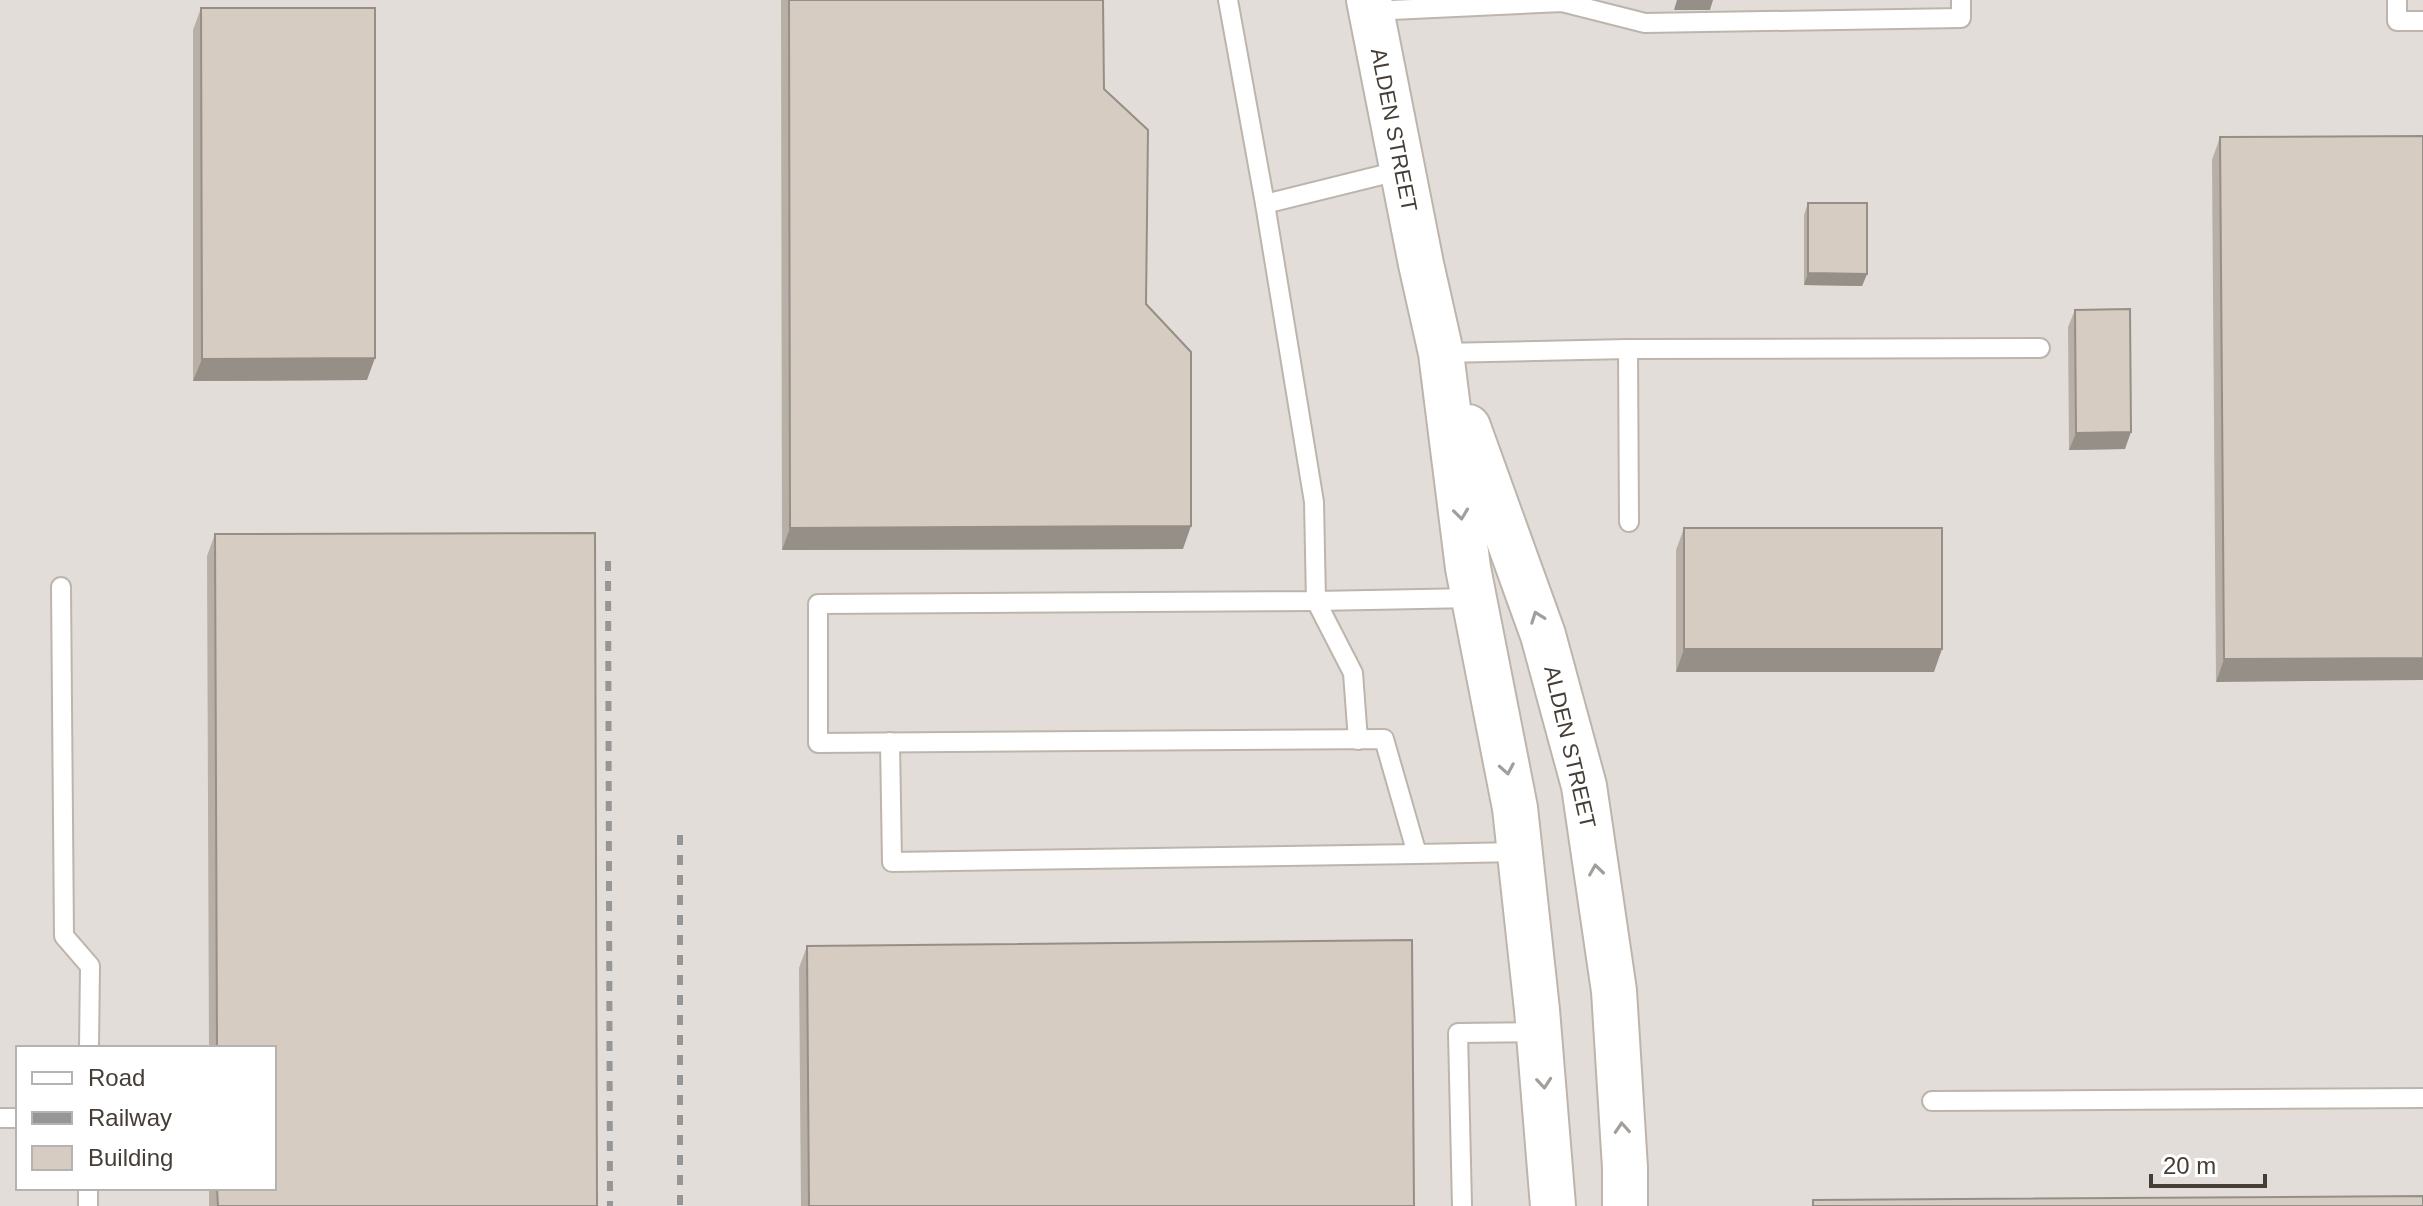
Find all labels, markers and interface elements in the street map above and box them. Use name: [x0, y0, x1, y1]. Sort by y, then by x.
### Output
street label: ALDEN STREET: [1366, 46, 1422, 214]
one-way arrow: [1453, 507, 1470, 520]
one-way arrow: [1530, 611, 1547, 625]
street label: ALDEN STREET: [1539, 663, 1601, 831]
one-way arrow: [1498, 763, 1515, 776]
one-way arrow: [1588, 863, 1605, 877]
legend: [16, 1046, 276, 1190]
text: Road: [88, 1064, 145, 1091]
one-way arrow: [1535, 1077, 1552, 1090]
text: Railway: [88, 1104, 172, 1131]
one-way arrow: [1614, 1121, 1631, 1134]
scale bar: [2151, 1138, 2265, 1188]
text: Building: [88, 1144, 173, 1171]
text: 20 m: [2163, 1152, 2216, 1179]

